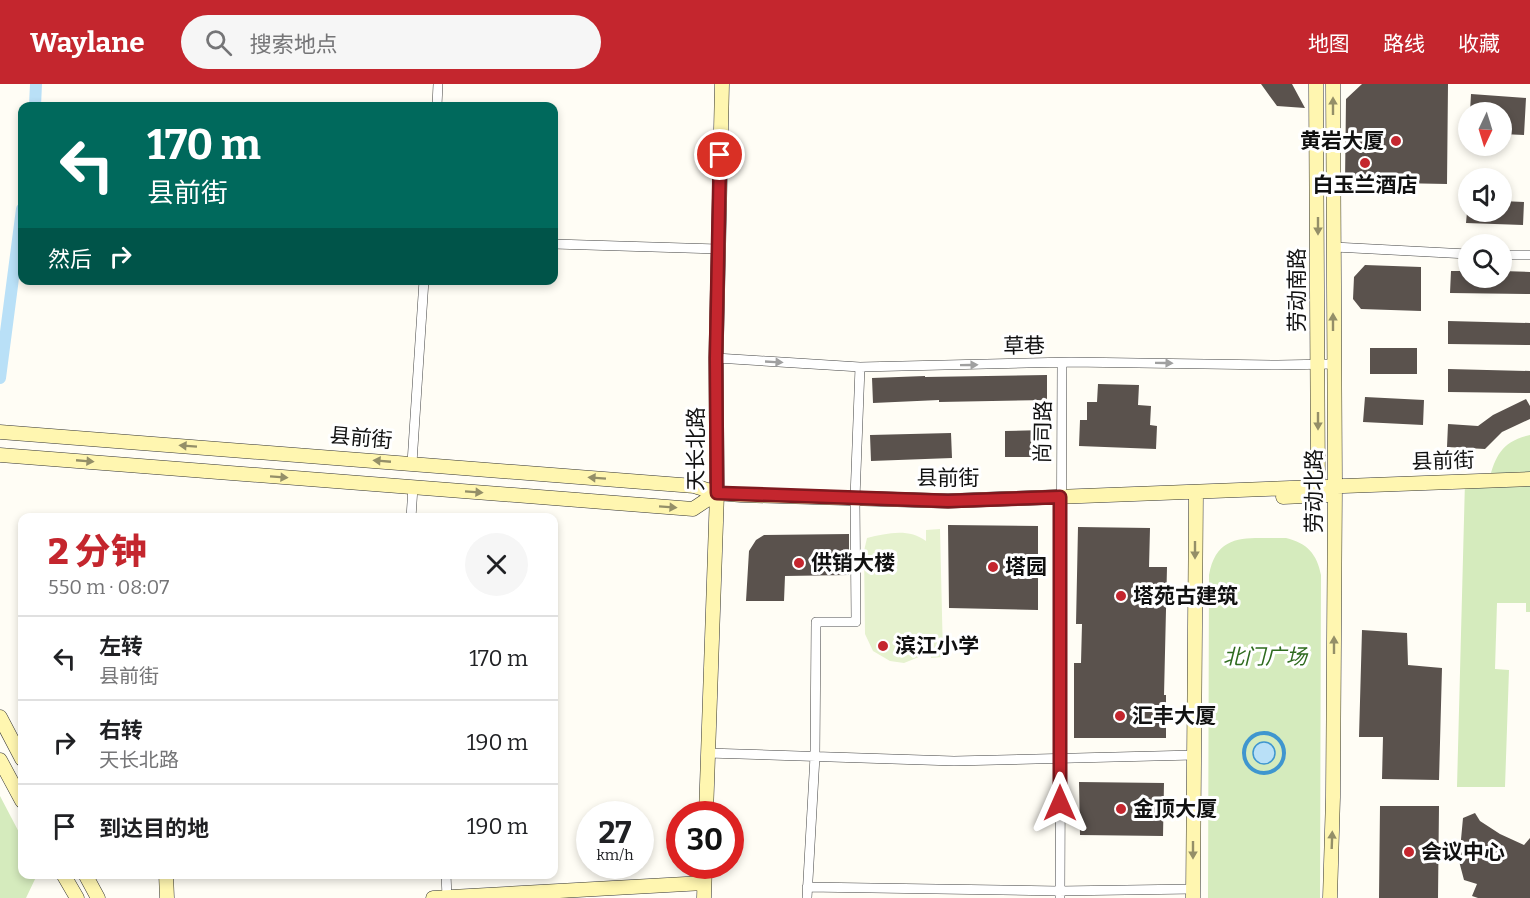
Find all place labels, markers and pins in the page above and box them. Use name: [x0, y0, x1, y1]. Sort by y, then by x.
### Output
place label: 黄岩大厦: [1300, 128, 1384, 154]
pin: [694, 129, 745, 180]
marker: 黄岩大厦: [1389, 134, 1403, 148]
marker: 白玉兰酒店: [1358, 156, 1372, 170]
place label: 白玉兰酒店: [1313, 172, 1418, 198]
place label: 供销大楼: [811, 550, 895, 576]
place label: 塔园: [1005, 554, 1047, 580]
marker: 供销大楼: [792, 556, 806, 570]
marker: 塔园: [986, 560, 1000, 574]
place label: 塔苑古建筑: [1133, 583, 1238, 609]
marker: 塔苑古建筑: [1114, 589, 1128, 603]
place label: 滨江小学: [895, 633, 979, 659]
marker: 滨江小学: [876, 639, 890, 653]
place label: 汇丰大厦: [1132, 703, 1216, 729]
marker: 汇丰大厦: [1113, 709, 1127, 723]
place label: 金顶大厦: [1133, 796, 1217, 822]
marker: 金顶大厦: [1114, 802, 1128, 816]
place label: 会议中心: [1421, 839, 1505, 865]
marker: 会议中心: [1402, 845, 1416, 859]

